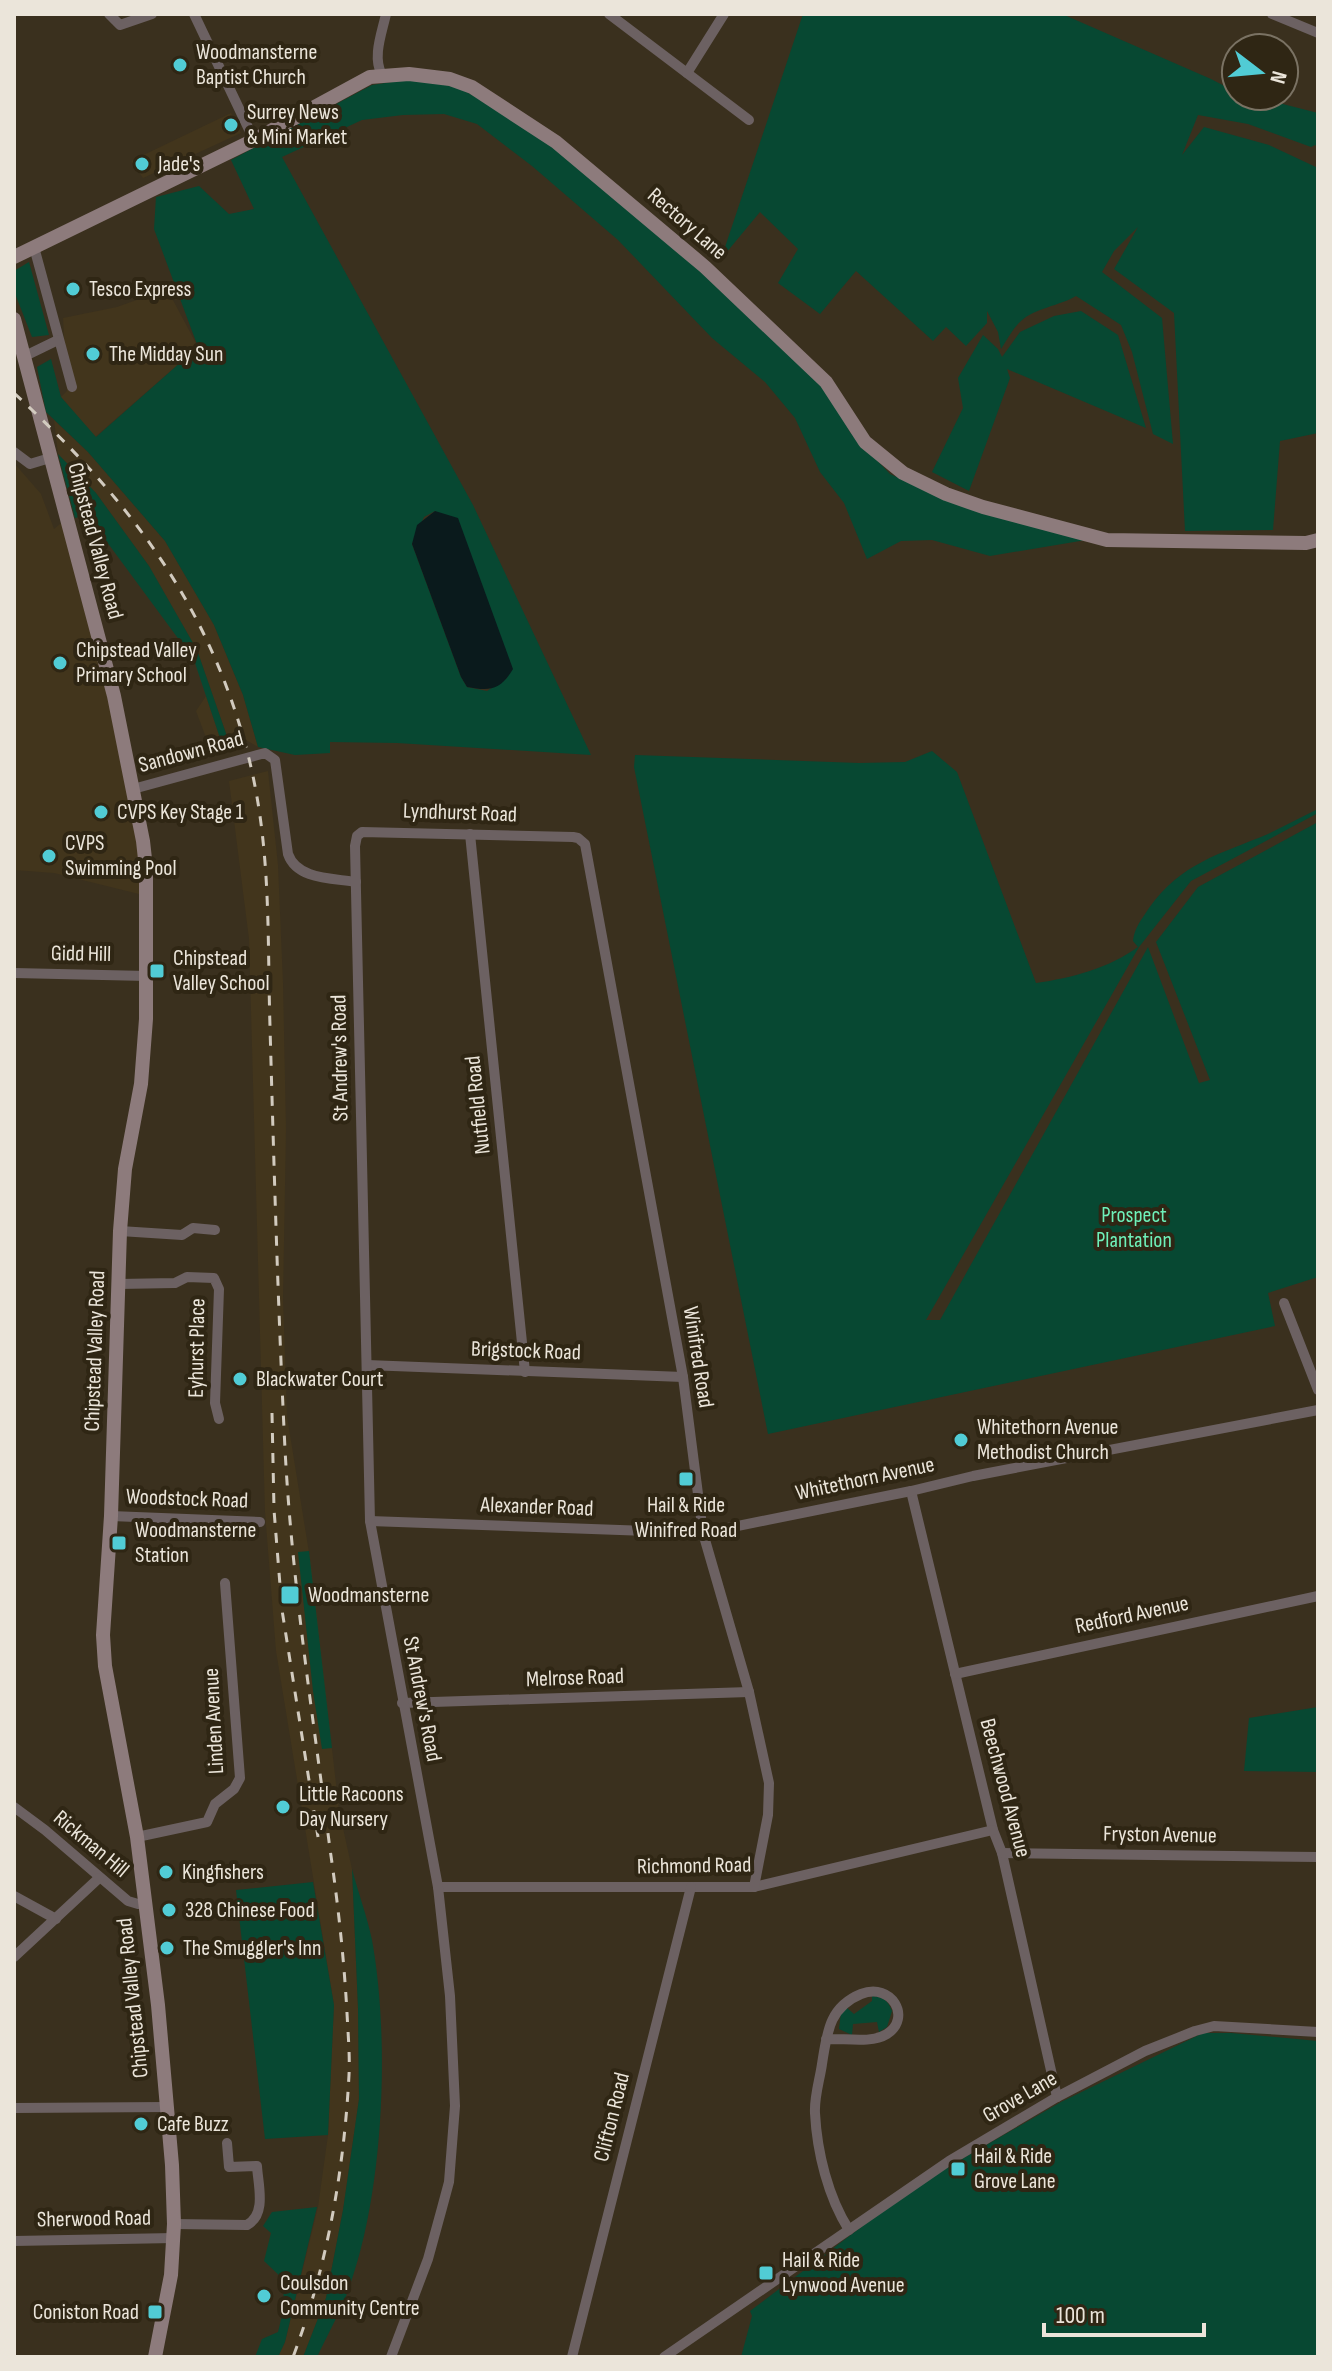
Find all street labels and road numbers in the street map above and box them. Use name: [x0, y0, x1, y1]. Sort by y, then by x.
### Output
street label: Rectory Lane: [642, 182, 732, 266]
street label: Chipstead Valley Road: [61, 460, 129, 622]
street label: Sandown Road: [136, 725, 246, 779]
street label: Lyndhurst Road: [403, 798, 517, 828]
street label: Gidd Hill: [51, 940, 111, 968]
street label: St Andrew's Road: [325, 994, 355, 1122]
street label: Nutfield Road: [459, 1054, 497, 1156]
street label: Chipstead Valley Road: [79, 1270, 111, 1432]
street label: Eyhurst Place: [183, 1298, 211, 1398]
street label: Winifred Road: [677, 1304, 719, 1410]
street label: Brigstock Road: [471, 1336, 581, 1366]
street label: Whitethorn Avenue: [793, 1451, 937, 1507]
street label: Woodstock Road: [125, 1483, 249, 1515]
street label: Alexander Road: [479, 1492, 594, 1522]
street label: Redford Avenue: [1073, 1590, 1191, 1640]
street label: St Andrew's Road: [397, 1634, 447, 1764]
street label: Melrose Road: [526, 1663, 624, 1693]
street label: Linden Avenue: [198, 1667, 230, 1775]
street label: Beechwood Avenue: [973, 1716, 1037, 1860]
street label: Rickman Hill: [48, 1805, 134, 1883]
street label: Fryston Avenue: [1103, 1821, 1217, 1849]
street label: Richmond Road: [637, 1852, 751, 1880]
street label: Chipstead Valley Road: [111, 1917, 155, 2079]
street label: Grove Lane: [978, 2065, 1062, 2129]
street label: Clifton Road: [588, 2070, 636, 2164]
street label: Sherwood Road: [37, 2205, 151, 2233]

